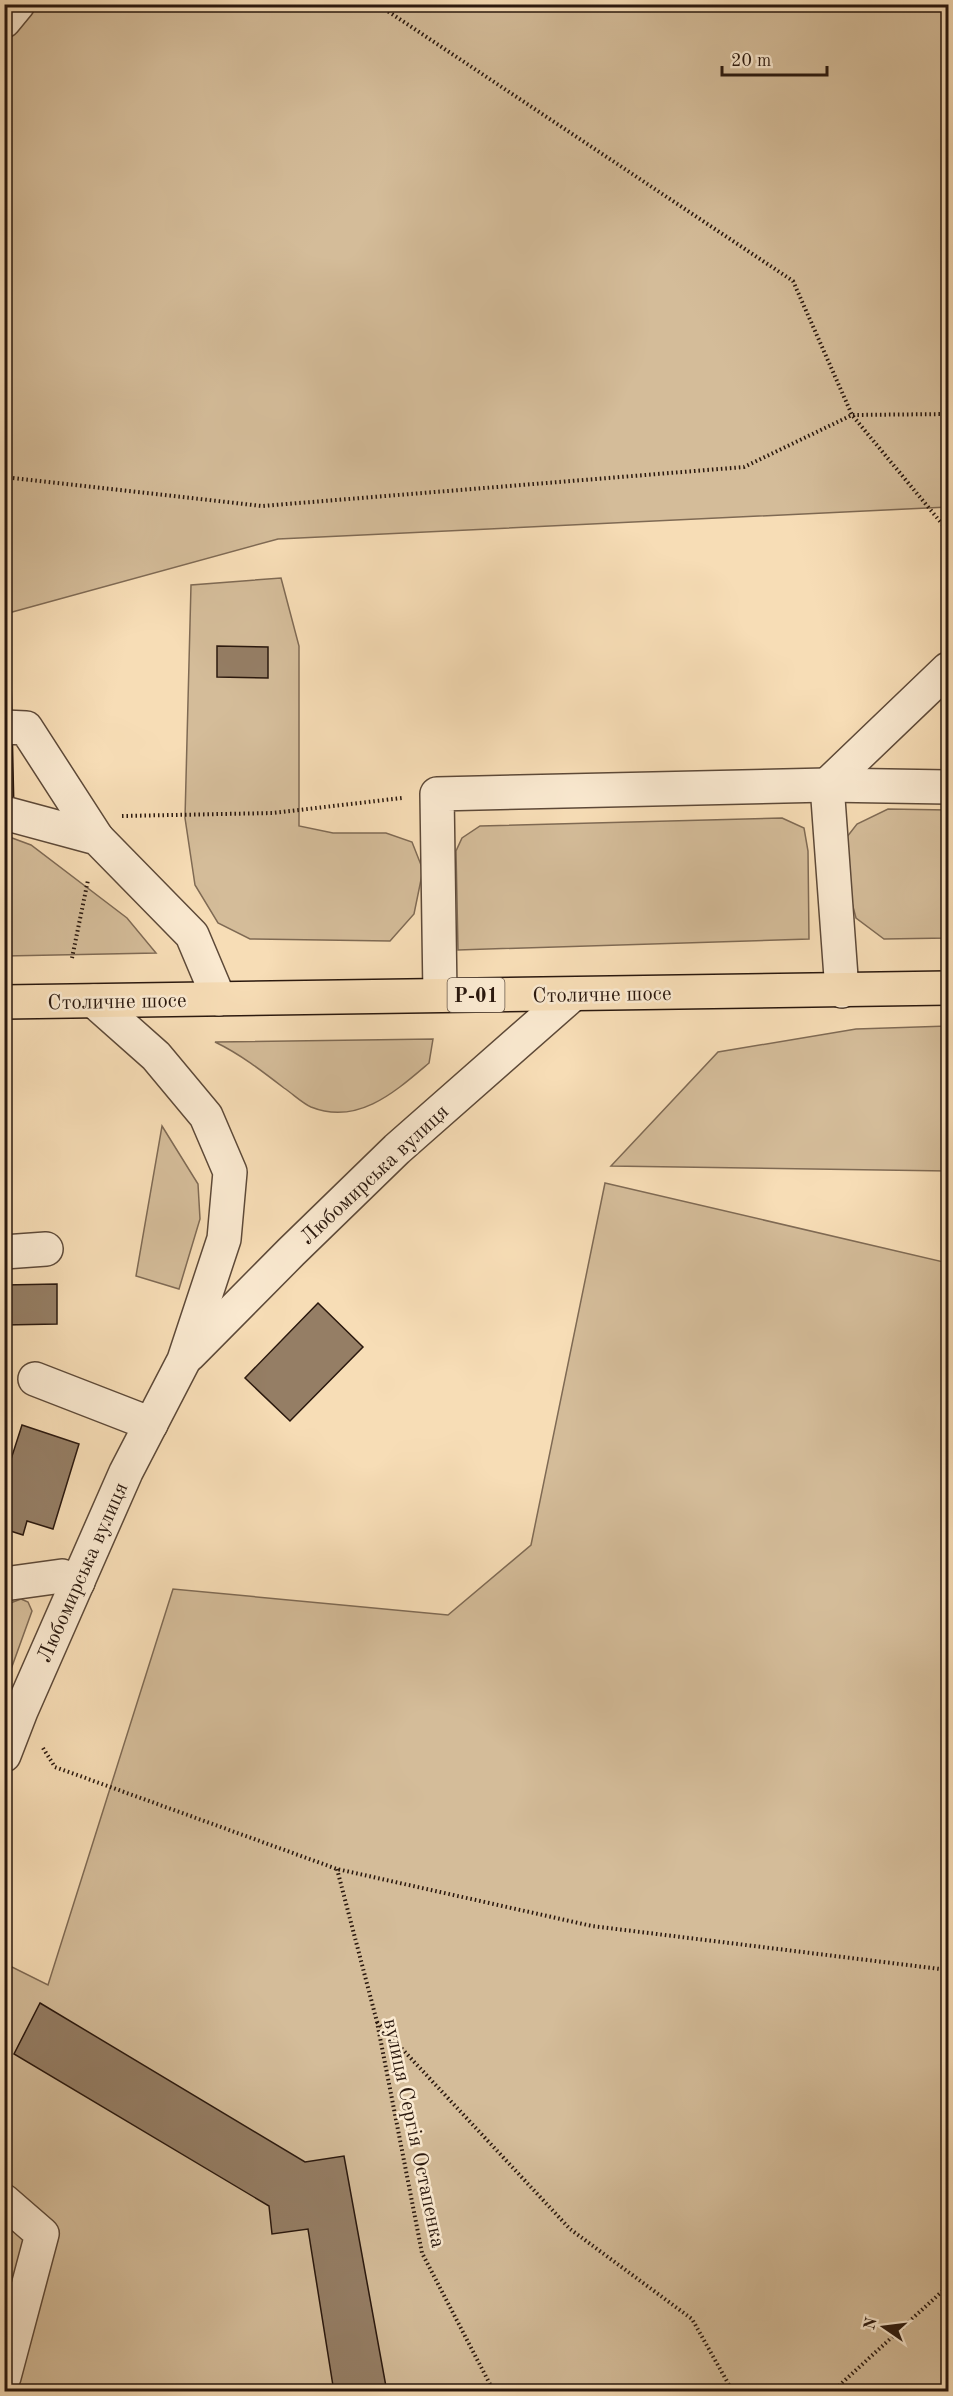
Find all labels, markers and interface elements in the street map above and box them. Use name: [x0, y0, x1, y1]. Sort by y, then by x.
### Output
scale bar: [722, 39, 827, 77]
text: 20 m: [731, 52, 771, 70]
road number: Р-01: [448, 978, 504, 1012]
street label: Столичне шосе: [532, 984, 672, 1007]
street label: Столичне шосе: [47, 991, 187, 1014]
street label: Любомирська вулиця: [297, 1101, 453, 1249]
street label: Любомирська вулиця: [34, 1479, 133, 1666]
street label: вулиця Сергія Остапенка: [379, 2017, 448, 2250]
north arrow: [854, 2297, 914, 2357]
text: N: [862, 2315, 881, 2332]

